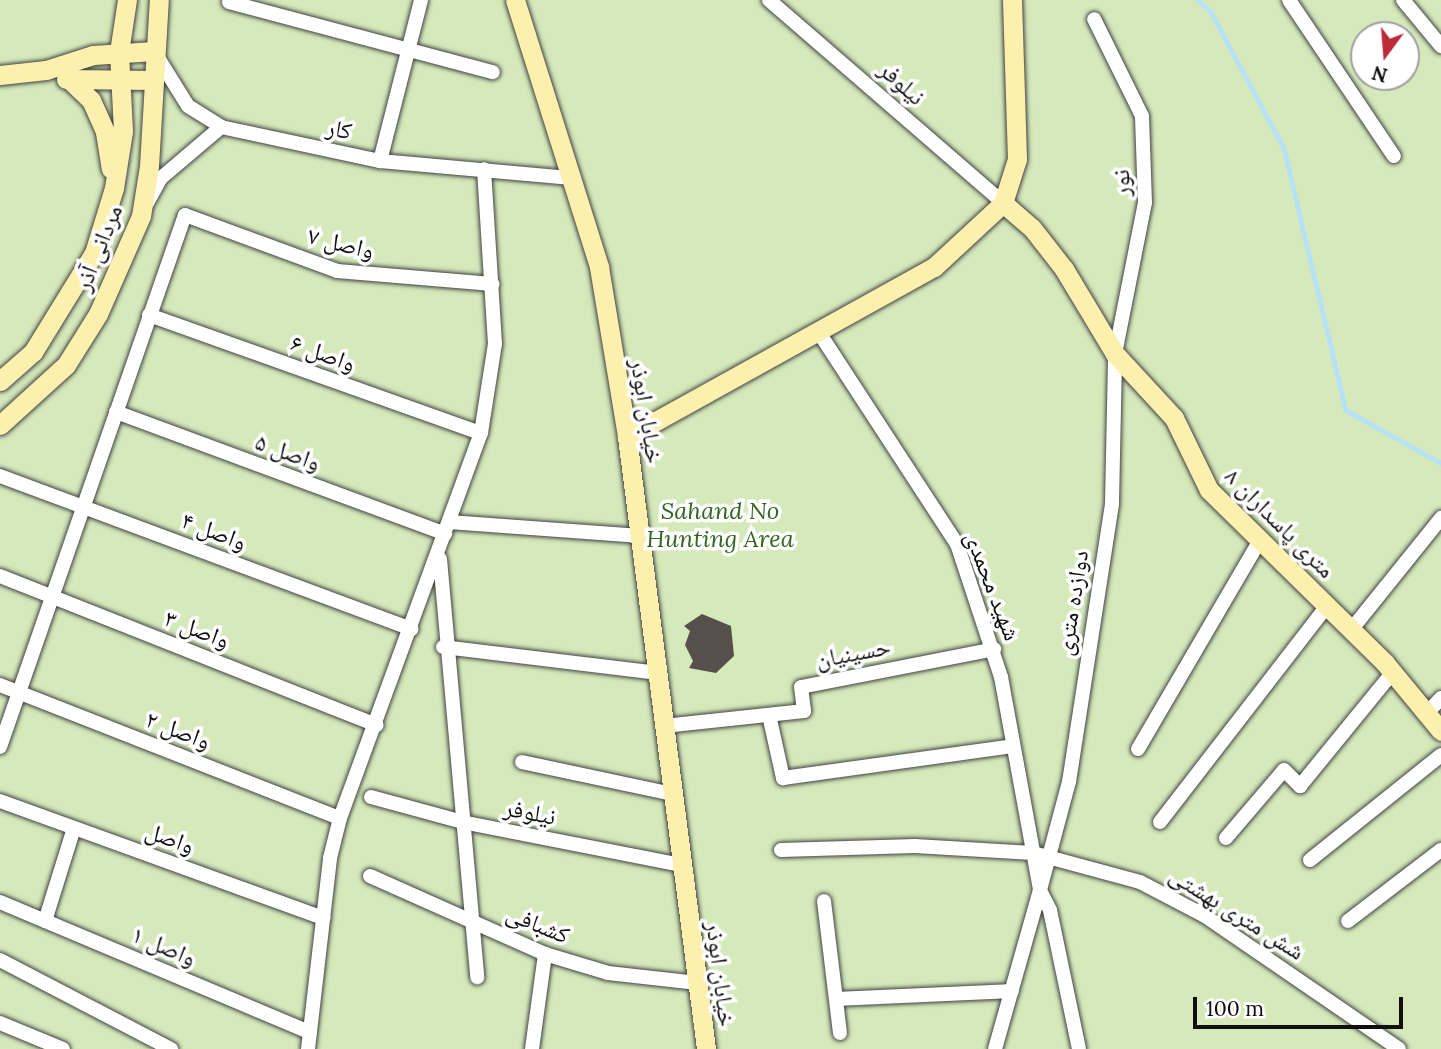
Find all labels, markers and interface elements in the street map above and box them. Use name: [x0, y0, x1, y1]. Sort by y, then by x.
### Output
north arrow: [1350, 21, 1420, 91]
street label: نیلوفر: [873, 55, 931, 111]
text: N: [1369, 61, 1390, 88]
street label: کار: [324, 112, 354, 146]
street label: نور: [1106, 169, 1136, 197]
street label: مردانی آذر: [68, 201, 128, 295]
street label: واصل ۷: [305, 221, 377, 265]
street label: واصل ۶: [287, 328, 359, 378]
street label: خیابان ابوذر: [625, 357, 669, 465]
street label: واصل ۵: [252, 427, 324, 477]
street label: ۸ متری پاسداران: [1219, 462, 1341, 584]
park label: Sahand No Hunting Area: [646, 497, 794, 553]
street label: واصل ۴: [178, 506, 250, 556]
street label: شهید محمدی: [959, 527, 1027, 645]
street label: دوازده متری: [1049, 548, 1095, 658]
street label: واصل ۳: [161, 604, 233, 654]
street label: حسینیان: [813, 632, 893, 674]
street label: واصل ۲: [142, 705, 214, 755]
street label: نیلوفر: [502, 793, 558, 831]
street label: واصل: [142, 816, 198, 860]
street label: شش متری بهشتی: [1164, 860, 1310, 966]
street label: کشبافی: [502, 898, 574, 950]
street label: واصل ۱: [127, 920, 201, 972]
street label: خیابان ابوذر: [700, 920, 742, 1028]
scale bar: [1196, 982, 1406, 1026]
text: 100 m: [1206, 995, 1264, 1022]

